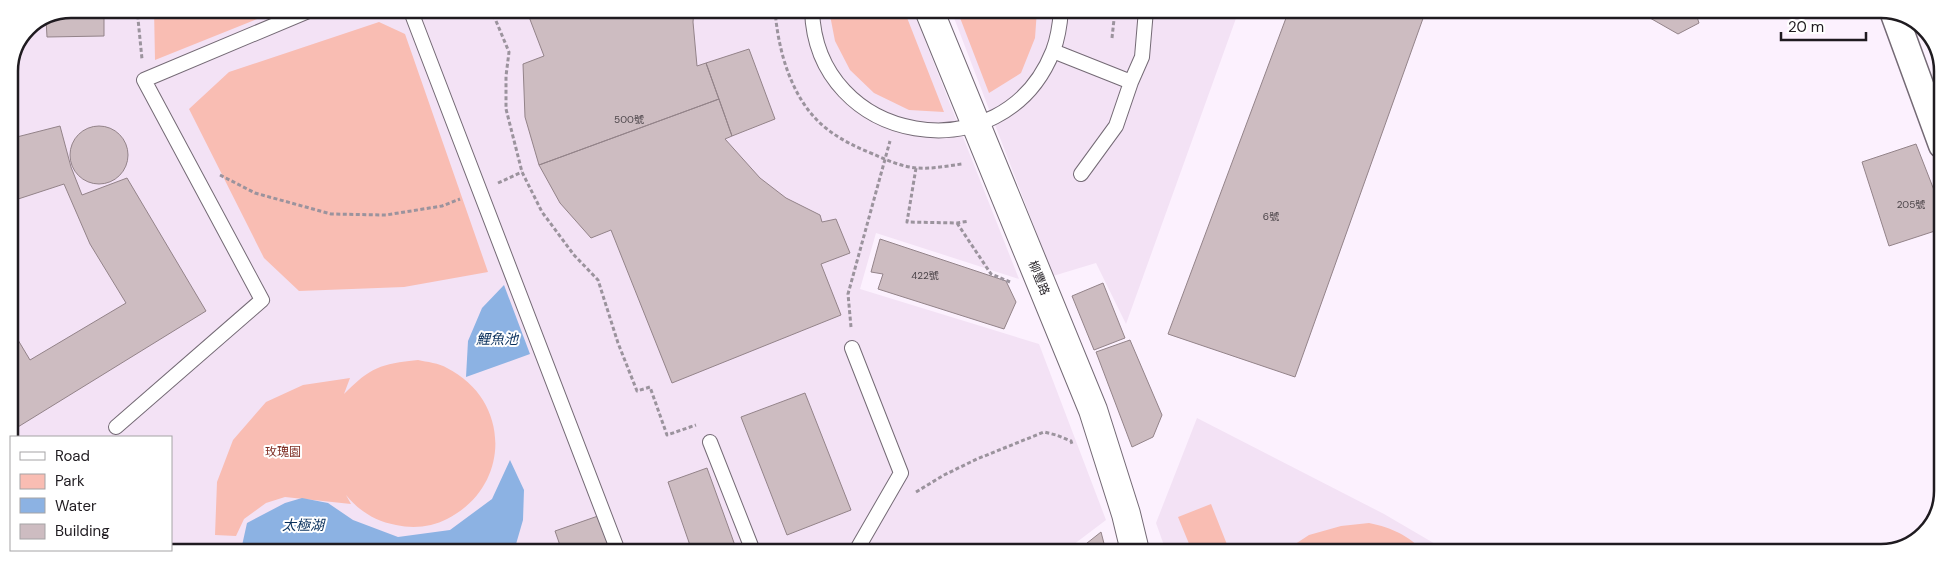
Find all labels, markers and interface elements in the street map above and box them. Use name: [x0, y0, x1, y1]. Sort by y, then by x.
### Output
scale bar: [1781, 10, 1866, 42]
text: 20 m: [1788, 17, 1824, 37]
house number: 500號: [614, 113, 644, 126]
house number: 205號: [1897, 198, 1925, 211]
house number: 6號: [1263, 210, 1279, 223]
street label: 柳豐路: [1025, 258, 1053, 298]
house number: 422號: [911, 269, 939, 282]
water label: 鯉魚池: [476, 330, 520, 348]
legend: [10, 436, 172, 551]
park label: 玫瑰園: [265, 444, 301, 460]
text: Road: [55, 446, 90, 466]
text: Park: [55, 471, 85, 491]
text: Water: [55, 496, 97, 516]
water label: 太極湖: [282, 516, 326, 534]
text: Building: [55, 521, 110, 541]

